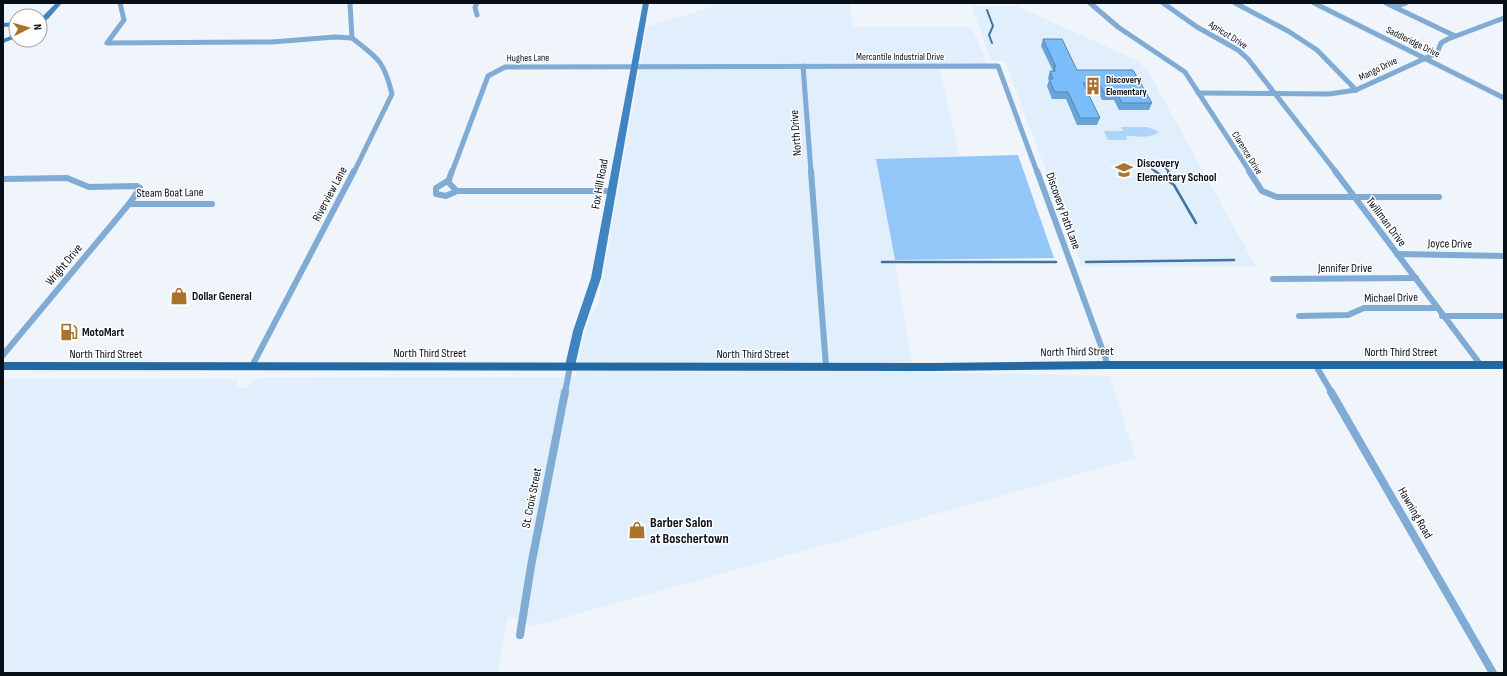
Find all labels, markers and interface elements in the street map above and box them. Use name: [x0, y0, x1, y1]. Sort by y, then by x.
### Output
north arrow: [8, 8, 48, 48]
street label: Apricot Drive: [1206, 18, 1250, 52]
text: N: [31, 23, 44, 31]
street label: Saddleridge Drive: [1384, 24, 1442, 60]
street label: Mercantile Industrial Drive: [856, 51, 944, 63]
street label: Hughes Lane: [507, 52, 549, 64]
street label: Mango Drive: [1357, 55, 1399, 83]
place label: Discovery Elementary: [1106, 74, 1148, 98]
building icon: Discovery Elementary: [1083, 76, 1103, 96]
street label: North Drive: [787, 109, 805, 157]
street label: Clarence Drive: [1229, 129, 1265, 177]
place label: Discovery Elementary School: [1137, 156, 1217, 185]
street label: Fox Hill Road: [588, 158, 612, 210]
school or university icon: Discovery Elementary School: [1114, 160, 1134, 180]
street label: Riverview Lane: [309, 164, 351, 224]
street label: Discovery Path Lane: [1042, 170, 1084, 252]
street label: Steam Boat Lane: [136, 185, 204, 201]
street label: Twillman Drive: [1363, 194, 1410, 250]
street label: Joyce Drive: [1427, 236, 1472, 252]
street label: Wright Drive: [42, 241, 86, 289]
street label: Jennifer Drive: [1317, 261, 1372, 276]
shop icon: Dollar General: [169, 286, 189, 306]
place label: Dollar General: [192, 289, 252, 304]
street label: Michael Drive: [1364, 290, 1418, 306]
fuel station icon: MotoMart: [59, 322, 79, 342]
place label: MotoMart: [82, 325, 124, 340]
street label: North Third Street: [1040, 344, 1114, 360]
street label: North Third Street: [1364, 345, 1438, 360]
street label: North Third Street: [393, 346, 467, 361]
street label: North Third Street: [69, 347, 143, 362]
street label: North Third Street: [716, 347, 790, 362]
street label: St. Croix Street: [519, 466, 545, 529]
street label: Hawning Road: [1394, 485, 1436, 541]
place label: Barber Salon at Boschertown: [650, 514, 729, 547]
shop icon: Barber Salon at Boschertown: [627, 520, 647, 540]

